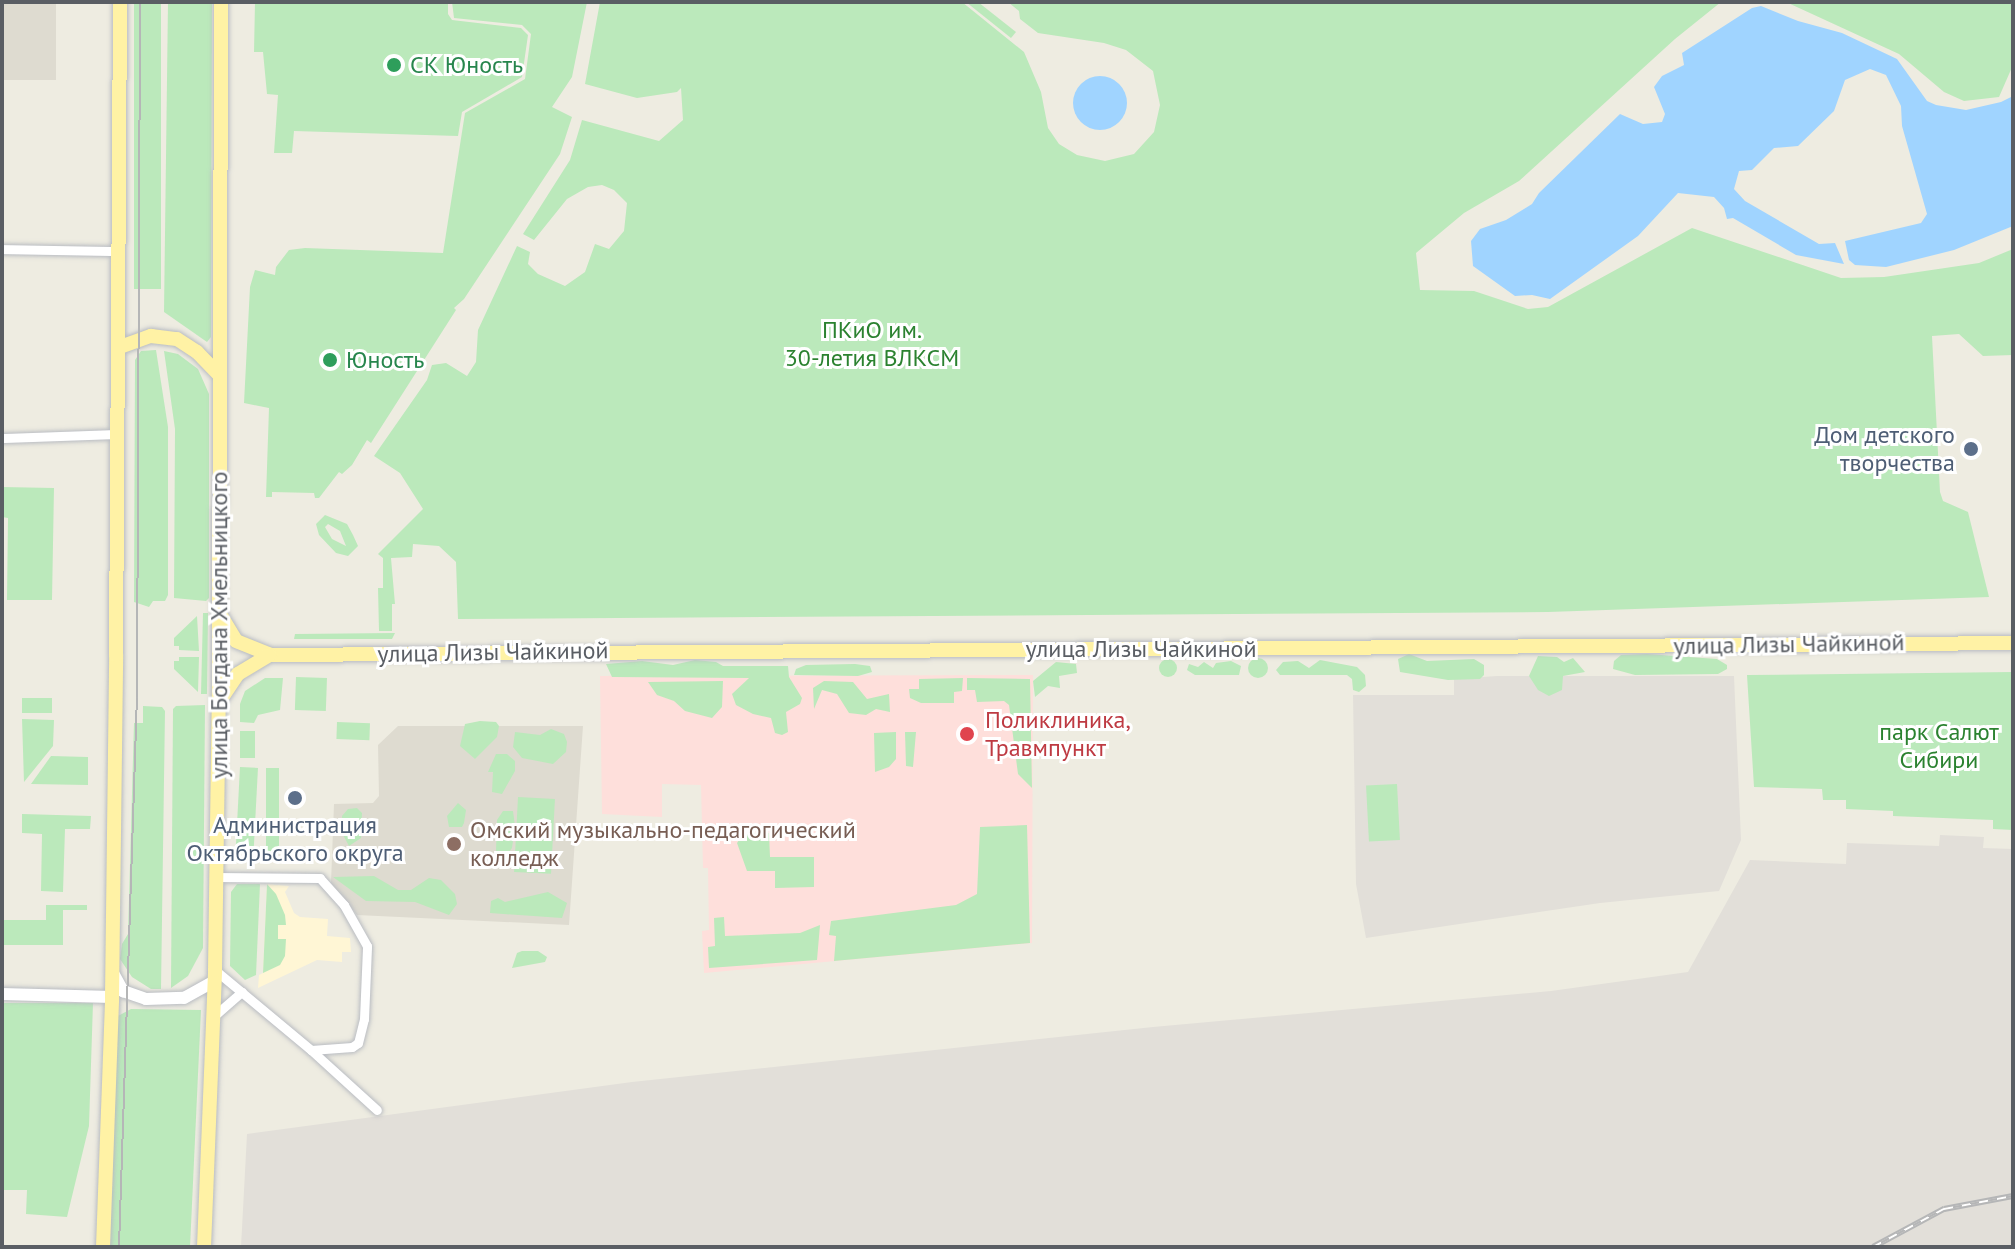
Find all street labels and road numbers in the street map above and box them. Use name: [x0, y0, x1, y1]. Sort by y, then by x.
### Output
street label: улица Богдана Хмельницкого: [205, 471, 233, 779]
street label: улица Лизы Чайкиной: [1673, 628, 1905, 660]
street label: улица Лизы Чайкиной: [1025, 635, 1257, 663]
street label: улица Лизы Чайкиной: [377, 636, 609, 668]

